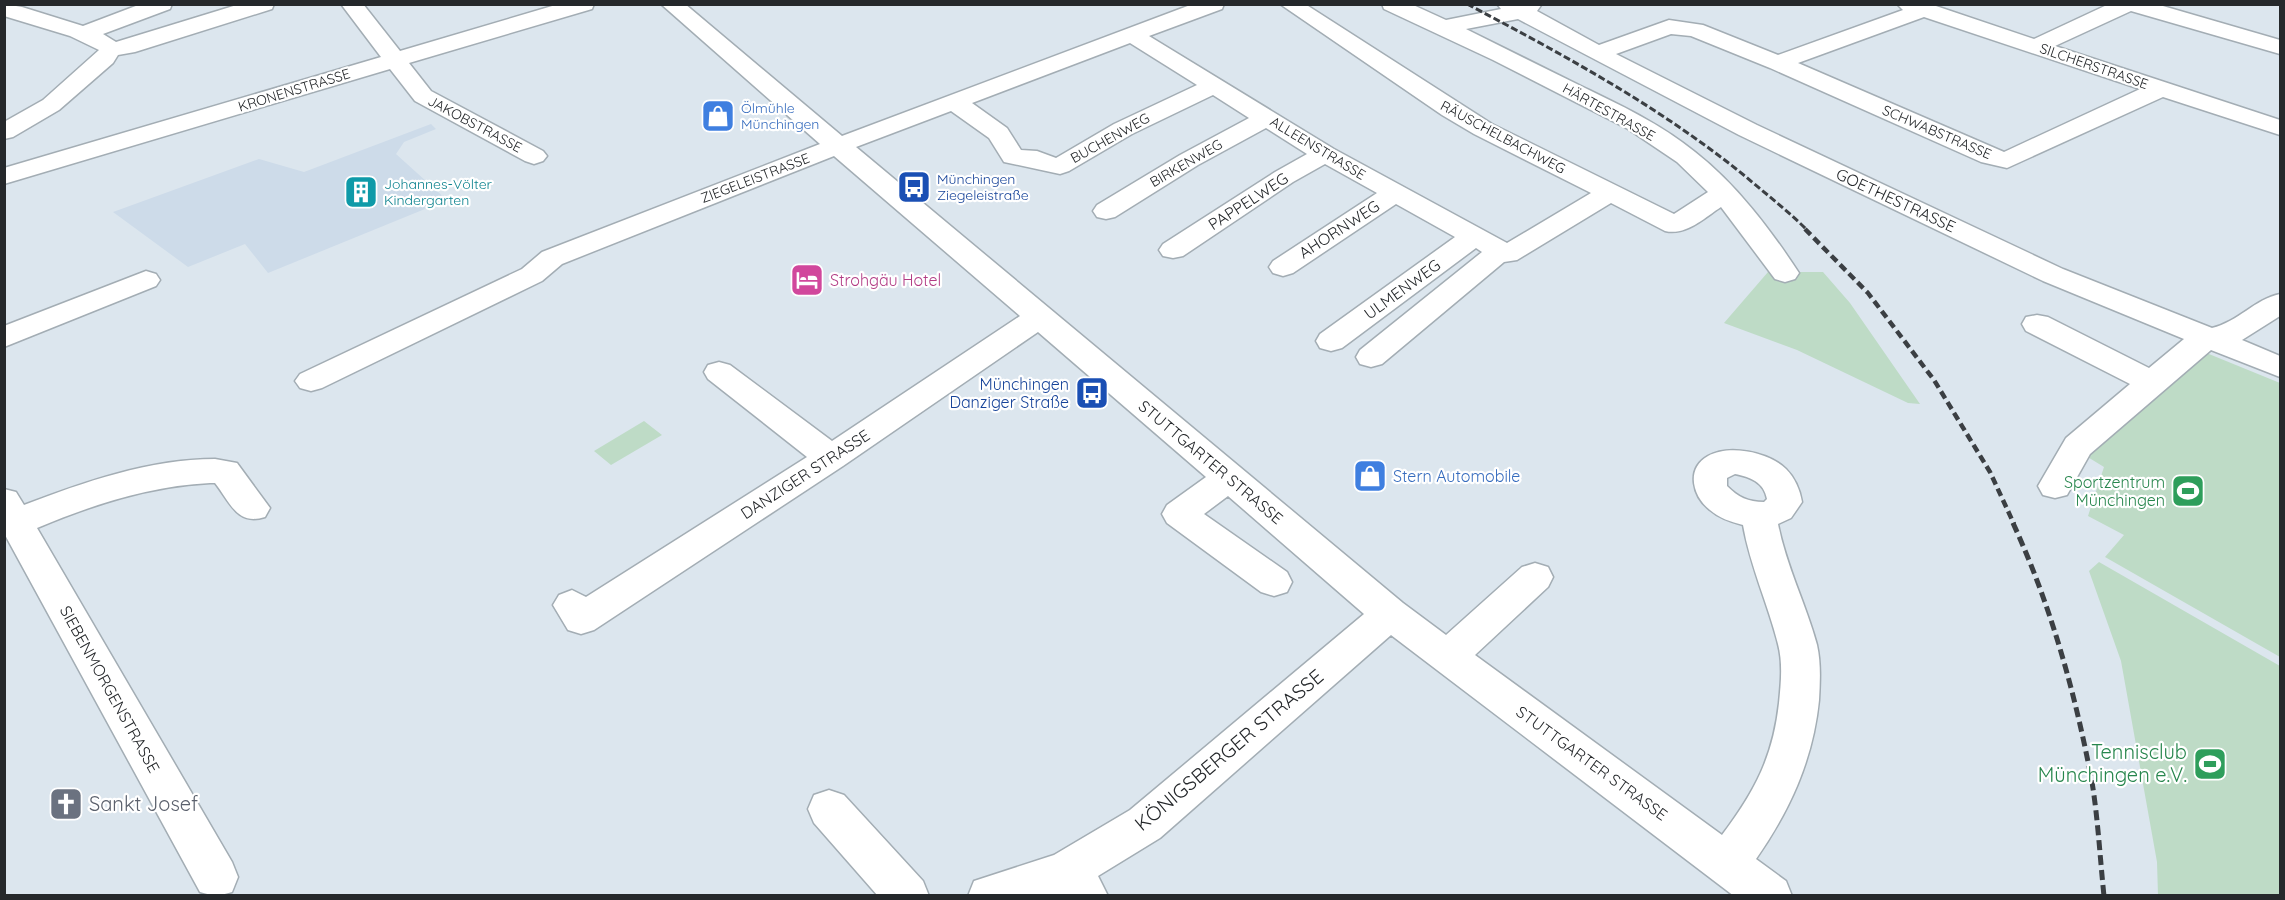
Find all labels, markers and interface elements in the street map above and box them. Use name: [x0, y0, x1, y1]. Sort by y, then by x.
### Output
street label: SILCHERSTRASSE: [2037, 39, 2151, 93]
street label: KRONENSTRASSE: [236, 64, 352, 116]
street label: HÄRTESTRASSE: [1560, 79, 1659, 145]
street label: JAKOBSTRASSE: [425, 92, 525, 156]
street label: RÄUSCHELBACHWEG: [1437, 96, 1569, 178]
shop icon: Ölmühle Münchingen: [700, 98, 736, 134]
place label: Ölmühle Münchingen: [741, 99, 819, 133]
street label: SCHWABSTRASSE: [1880, 101, 1994, 163]
street label: BUCHENWEG: [1067, 109, 1153, 167]
street label: ALLEENSTRASSE: [1267, 112, 1369, 184]
street label: BIRKENWEG: [1147, 135, 1225, 191]
street label: ZIEGELEISTRASSE: [698, 149, 812, 207]
street label: GOETHESTRASSE: [1833, 164, 1959, 236]
street label: PAPPELWEG: [1204, 168, 1292, 234]
bus stop icon: Münchingen Ziegeleistraße: [896, 169, 932, 205]
place label: Münchingen Ziegeleistraße: [937, 170, 1029, 204]
building icon: Johannes-Völter Kindergarten: [343, 174, 379, 210]
place label: Johannes-Völter Kindergarten: [384, 175, 493, 209]
street label: AHORNWEG: [1295, 196, 1383, 262]
street label: ULMENWEG: [1360, 255, 1444, 323]
hotel icon: Strohgäu Hotel: [789, 262, 825, 298]
place label: Strohgäu Hotel: [830, 270, 941, 290]
place label: Münchingen Danziger Straße: [949, 374, 1069, 412]
bus stop icon: Münchingen Danziger Straße: [1074, 375, 1110, 411]
street label: STUTTGARTER STRASSE: [1135, 396, 1287, 528]
street label: DANZIGER STRASSE: [737, 425, 873, 523]
shop icon: Stern Automobile: [1352, 458, 1388, 494]
place label: Stern Automobile: [1393, 466, 1520, 486]
place label: Sportzentrum Münchingen: [2064, 472, 2165, 510]
sports icon: Sportzentrum Münchingen: [2170, 473, 2206, 509]
street label: SIEBENMORGENSTRASSE: [56, 602, 164, 776]
street label: KÖNIGSBERGER STRASSE: [1129, 663, 1328, 836]
street label: STUTTGARTER STRASSE: [1512, 701, 1672, 825]
place label: Tennisclub Münchingen e.V.: [2038, 739, 2187, 787]
sports icon: Tennisclub Münchingen e.V.: [2192, 746, 2228, 782]
church icon: Sankt Josef: [48, 786, 84, 822]
place label: Sankt Josef: [89, 791, 198, 816]

